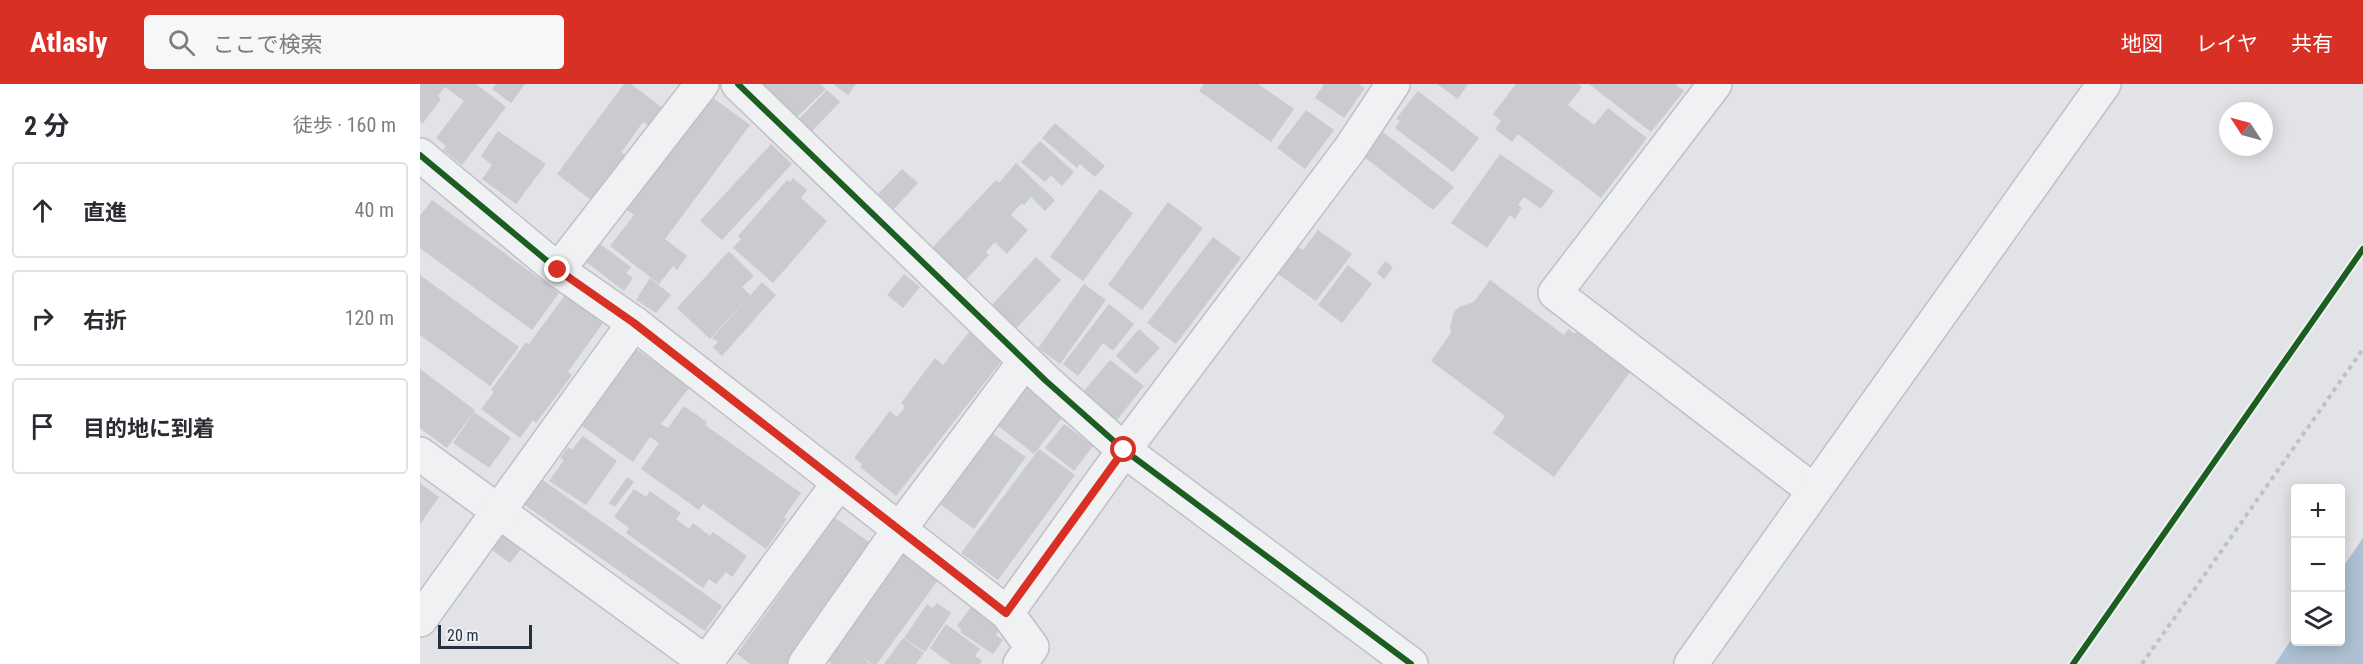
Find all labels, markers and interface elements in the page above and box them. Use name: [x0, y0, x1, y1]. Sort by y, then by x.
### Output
search box: [144, 15, 564, 69]
text: Atlasly: [30, 26, 108, 59]
icon: search: [165, 26, 198, 59]
text: ここで検索: [213, 32, 323, 57]
text: 地図: [2121, 32, 2163, 56]
text: レイヤ: [2196, 32, 2258, 56]
text: 共有: [2291, 32, 2333, 56]
north arrow: [2219, 102, 2273, 156]
text: 2 分: [24, 111, 69, 141]
text: 徒歩 · 160 m: [293, 113, 396, 137]
icon: ahead: [26, 194, 59, 227]
text: 40 m: [355, 198, 394, 222]
text: 直進: [83, 200, 127, 225]
route end: [544, 256, 570, 282]
icon: right: [26, 302, 59, 335]
text: 120 m: [345, 306, 394, 330]
text: 右折: [83, 308, 127, 333]
icon: arrive: [26, 410, 59, 443]
text: 目的地に到着: [83, 416, 215, 441]
route start: [1110, 436, 1136, 462]
map controls: [2291, 484, 2345, 646]
button: +: [2291, 484, 2345, 538]
button: −: [2291, 538, 2345, 592]
button: layers: [2291, 592, 2345, 646]
scale bar: [438, 622, 532, 650]
text: 20 m: [447, 626, 479, 645]

